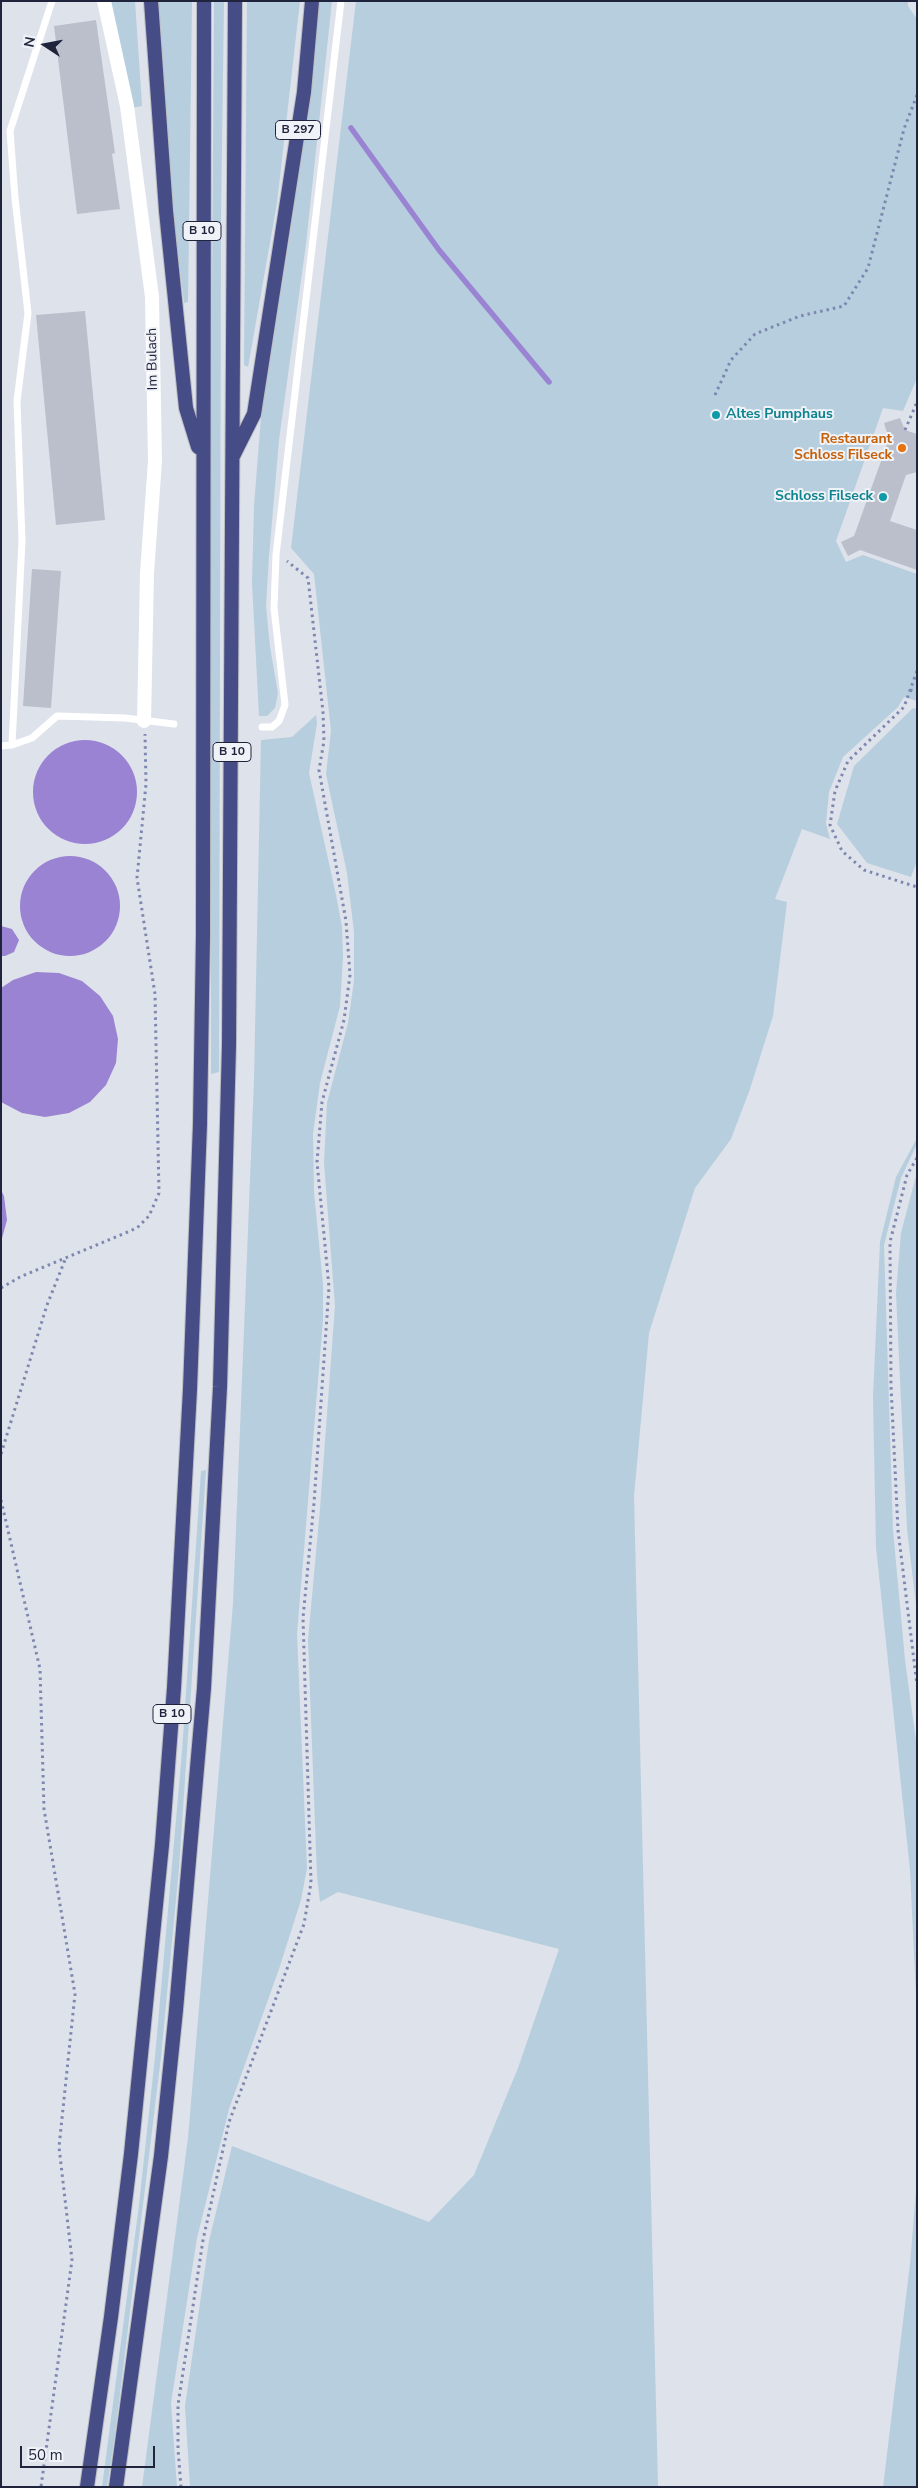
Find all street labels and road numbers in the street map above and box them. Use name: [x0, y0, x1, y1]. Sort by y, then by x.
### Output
road number: B 297: [276, 120, 320, 140]
road number: B 10: [183, 222, 221, 240]
street label: Im Bulach: [144, 328, 162, 390]
road number: B 10: [213, 742, 251, 762]
road number: B 10: [153, 1705, 191, 1724]

